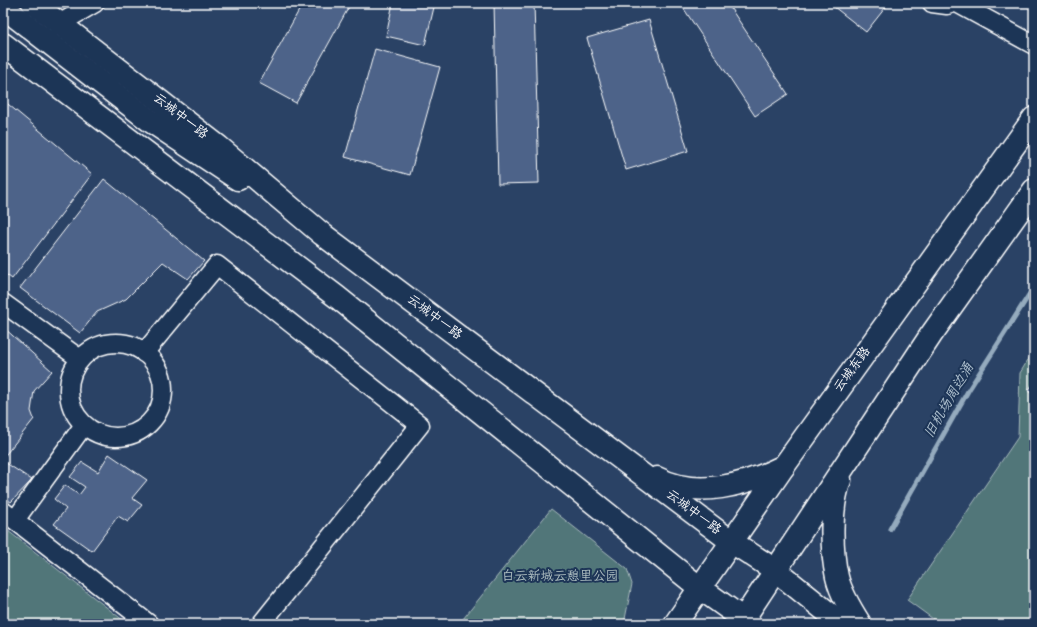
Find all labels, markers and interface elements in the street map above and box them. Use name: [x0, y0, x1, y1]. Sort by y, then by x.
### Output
street label: 云城中一路: [149, 90, 211, 144]
street label: 云城中一路: [402, 291, 466, 345]
street label: 云城东路: [830, 343, 876, 397]
water label: 旧机场周边涌: [920, 359, 980, 442]
street label: 云城中一路: [661, 486, 725, 540]
park label: 白云新城云憩里公园: [501, 568, 619, 587]

